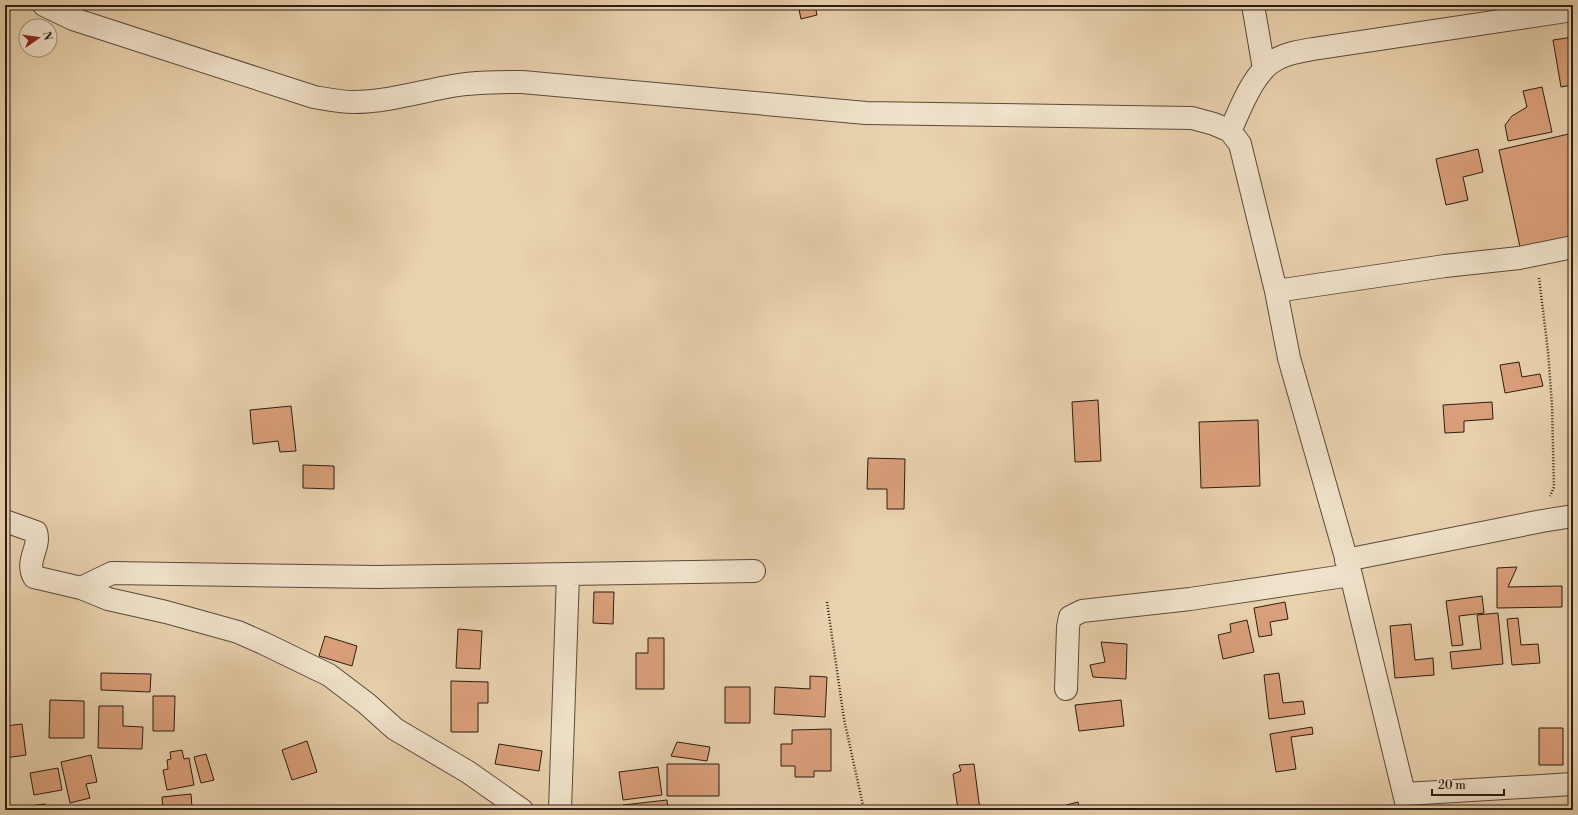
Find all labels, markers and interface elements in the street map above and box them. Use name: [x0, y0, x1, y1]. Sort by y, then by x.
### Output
north arrow: [18, 18, 58, 58]
text: N: [39, 30, 55, 42]
scale bar: [1432, 771, 1504, 797]
text: 20 m: [1438, 778, 1466, 793]

